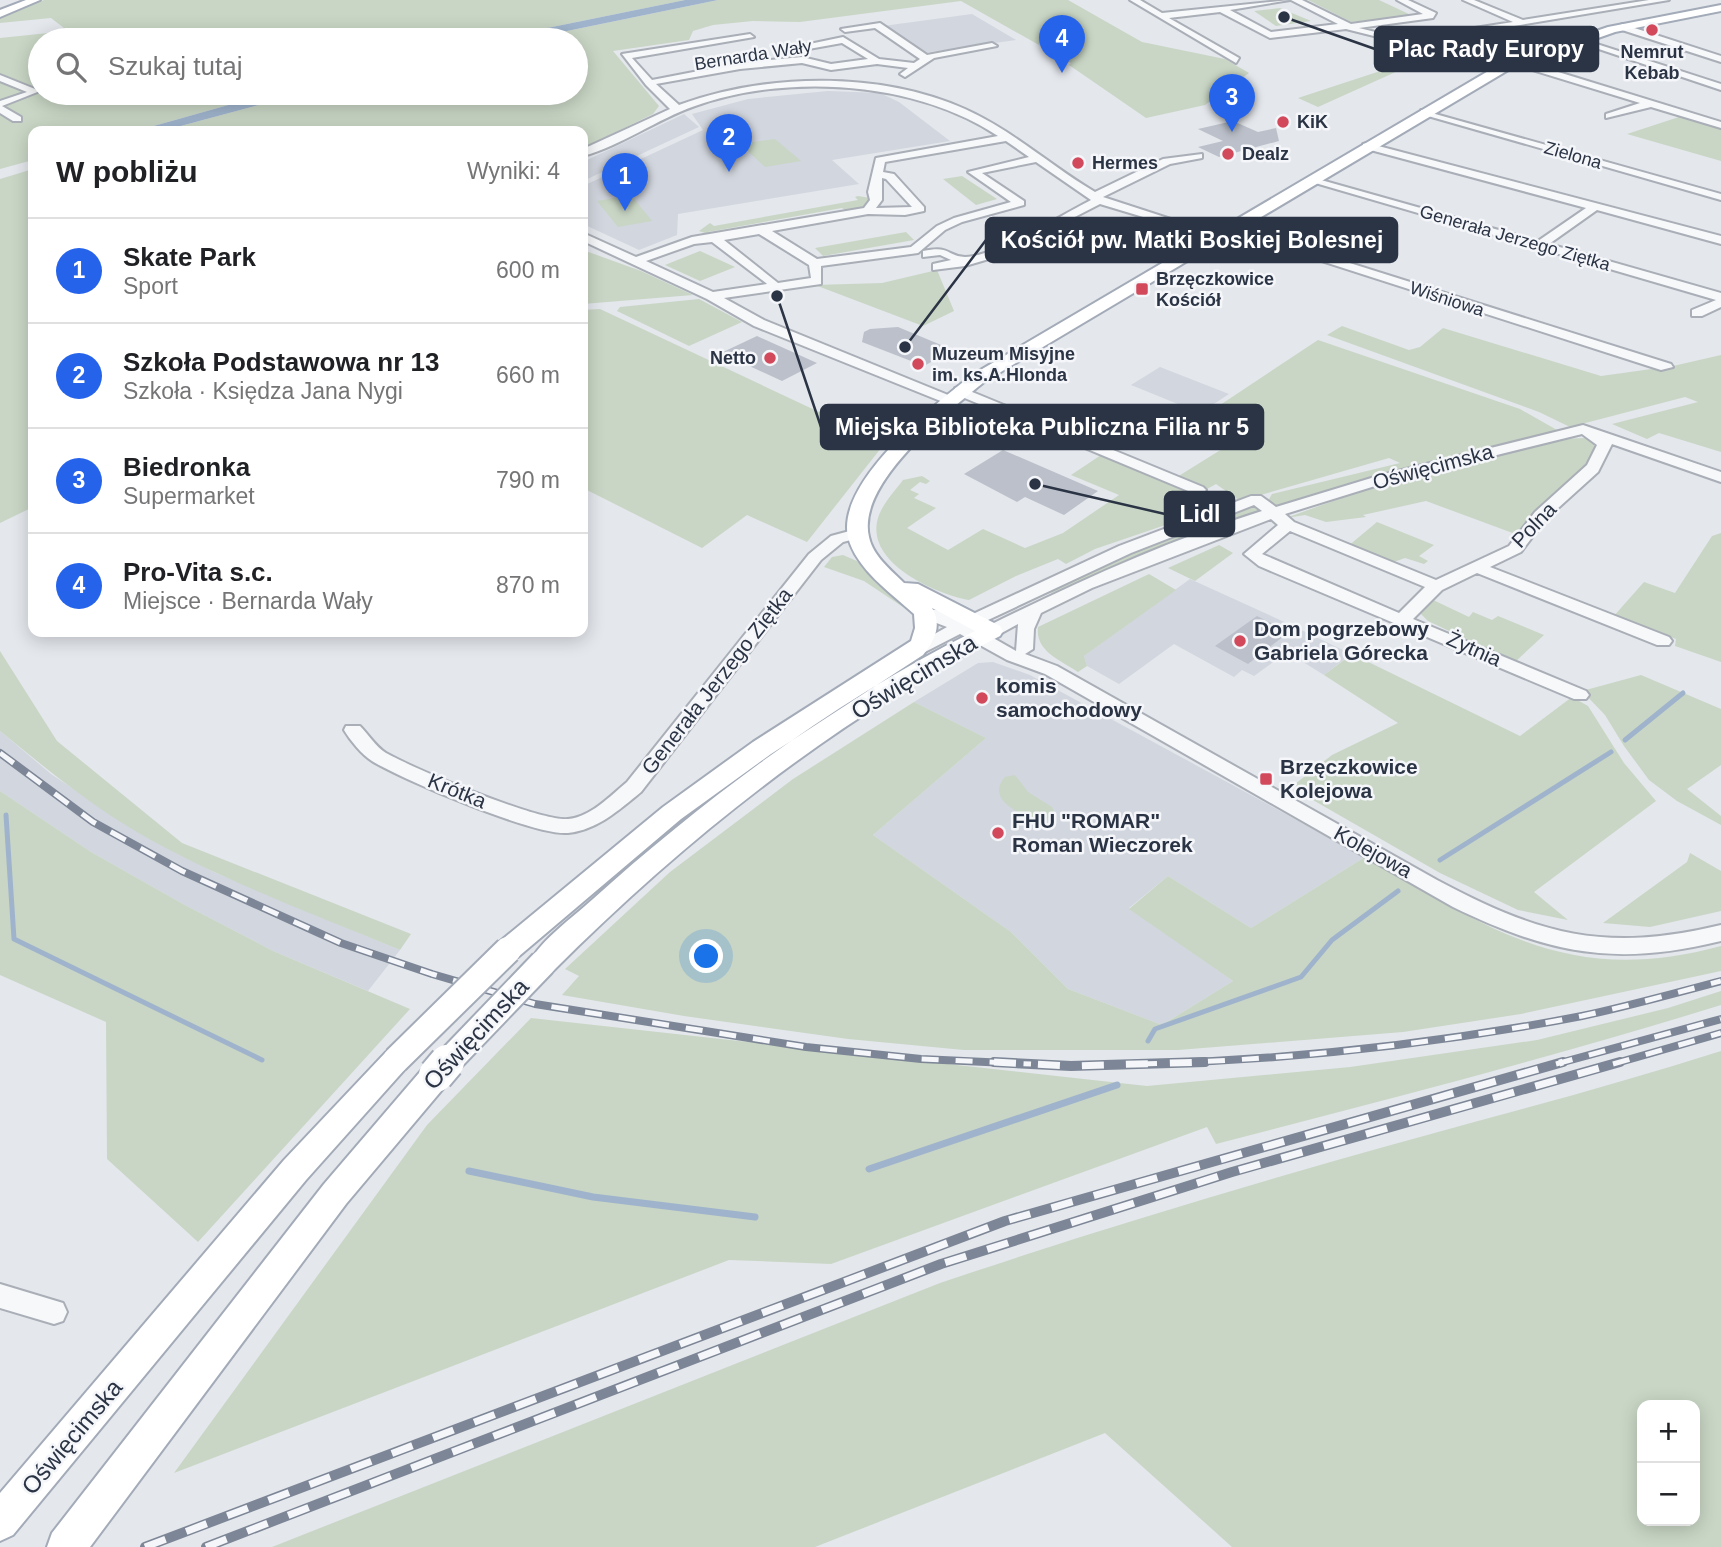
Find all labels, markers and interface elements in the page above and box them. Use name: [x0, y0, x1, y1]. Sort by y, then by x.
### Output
pin: 4: [1039, 15, 1085, 73]
marker: Nemrut Kebab: [1644, 22, 1660, 38]
callout: Plac Rady Europy: [1375, 27, 1598, 71]
search box: [28, 28, 588, 105]
street label: Bernarda Wały: [693, 36, 813, 74]
text: Plac Rady Europy: [1388, 36, 1584, 62]
place label: Nemrut Kebab: [1620, 42, 1684, 83]
icon: search: [52, 48, 90, 86]
text: Szukaj tutaj: [108, 51, 242, 81]
pin: 3: [1209, 74, 1255, 132]
place label: KiK: [1297, 112, 1328, 132]
pin: 2: [706, 114, 752, 172]
marker: KiK: [1275, 114, 1291, 130]
street label: Zielona: [1542, 137, 1605, 173]
place label: Dealz: [1242, 144, 1289, 164]
marker: Dealz: [1220, 146, 1236, 162]
pin: 1: [602, 153, 648, 211]
place label: Hermes: [1092, 153, 1158, 173]
text: W pobliżu: [56, 155, 198, 188]
marker: Hermes: [1070, 155, 1086, 171]
text: Wyniki: 4: [467, 158, 560, 184]
street label: Generała Jerzego Ziętka: [1418, 201, 1613, 275]
callout: Kościół pw. Matki Boskiej Bolesnej: [986, 218, 1397, 262]
text: Kościół pw. Matki Boskiej Bolesnej: [1001, 227, 1383, 253]
text: Skate Park: [123, 242, 256, 272]
text: 1: [73, 257, 85, 283]
text: 600 m: [496, 257, 560, 283]
place label: Brzęczkowice Kościół: [1156, 269, 1274, 310]
text: Sport: [123, 273, 178, 299]
street label: Wiśniowa: [1407, 278, 1488, 321]
marker: Brzęczkowice Kościół: [1134, 281, 1150, 297]
place label: Muzeum Misyjne im. ks.A.Hlonda: [932, 344, 1075, 385]
text: Szkoła Podstawowa nr 13: [123, 347, 439, 377]
place label: Netto: [710, 348, 756, 368]
marker: Netto: [762, 350, 778, 366]
marker: Muzeum Misyjne im. ks.A.Hlonda: [910, 356, 926, 372]
text: 2: [73, 362, 85, 388]
text: 660 m: [496, 362, 560, 388]
text: Szkoła · Księdza Jana Nygi: [123, 378, 403, 404]
callout: Miejska Biblioteka Publiczna Filia nr 5: [821, 405, 1263, 449]
text: Miejska Biblioteka Publiczna Filia nr 5: [835, 414, 1249, 440]
street label: Oświęcimska: [1370, 439, 1496, 494]
text: Biedronka: [123, 452, 250, 482]
text: 3: [73, 467, 85, 493]
text: 790 m: [496, 467, 560, 493]
text: Supermarket: [123, 483, 255, 509]
callout: Lidl: [1165, 492, 1234, 536]
street label: Polna: [1507, 497, 1561, 552]
text: Lidl: [1180, 501, 1220, 527]
text: Pro-Vita s.c.: [123, 557, 273, 587]
text: 4: [73, 572, 85, 598]
text: 870 m: [496, 572, 560, 598]
street label: Generała Jerzego Ziętka: [637, 583, 797, 778]
text: Miejsce · Bernarda Wały: [123, 588, 373, 614]
place label: Dom pogrzebowy Gabriela Górecka: [1254, 617, 1429, 664]
street label: Żytnia: [1443, 626, 1505, 671]
street label: Oświęcimska: [846, 628, 982, 725]
marker: Dom pogrzebowy Gabriela Górecka: [1232, 633, 1248, 649]
place label: komis samochodowy: [996, 674, 1142, 721]
marker: komis samochodowy: [974, 690, 990, 706]
place label: Brzęczkowice Kolejowa: [1280, 755, 1418, 802]
street label: Krótka: [425, 769, 490, 813]
marker: Brzęczkowice Kolejowa: [1258, 771, 1274, 787]
place label: FHU "ROMAR" Roman Wieczorek: [1012, 809, 1193, 856]
street label: Kolejowa: [1330, 821, 1416, 882]
marker: FHU "ROMAR" Roman Wieczorek: [990, 825, 1006, 841]
your location: [689, 939, 723, 973]
street label: Oświęcimska: [418, 972, 534, 1095]
street label: Oświęcimska: [16, 1373, 128, 1500]
map controls: [1637, 1400, 1700, 1526]
button: +: [1637, 1400, 1700, 1463]
button: −: [1637, 1463, 1700, 1526]

